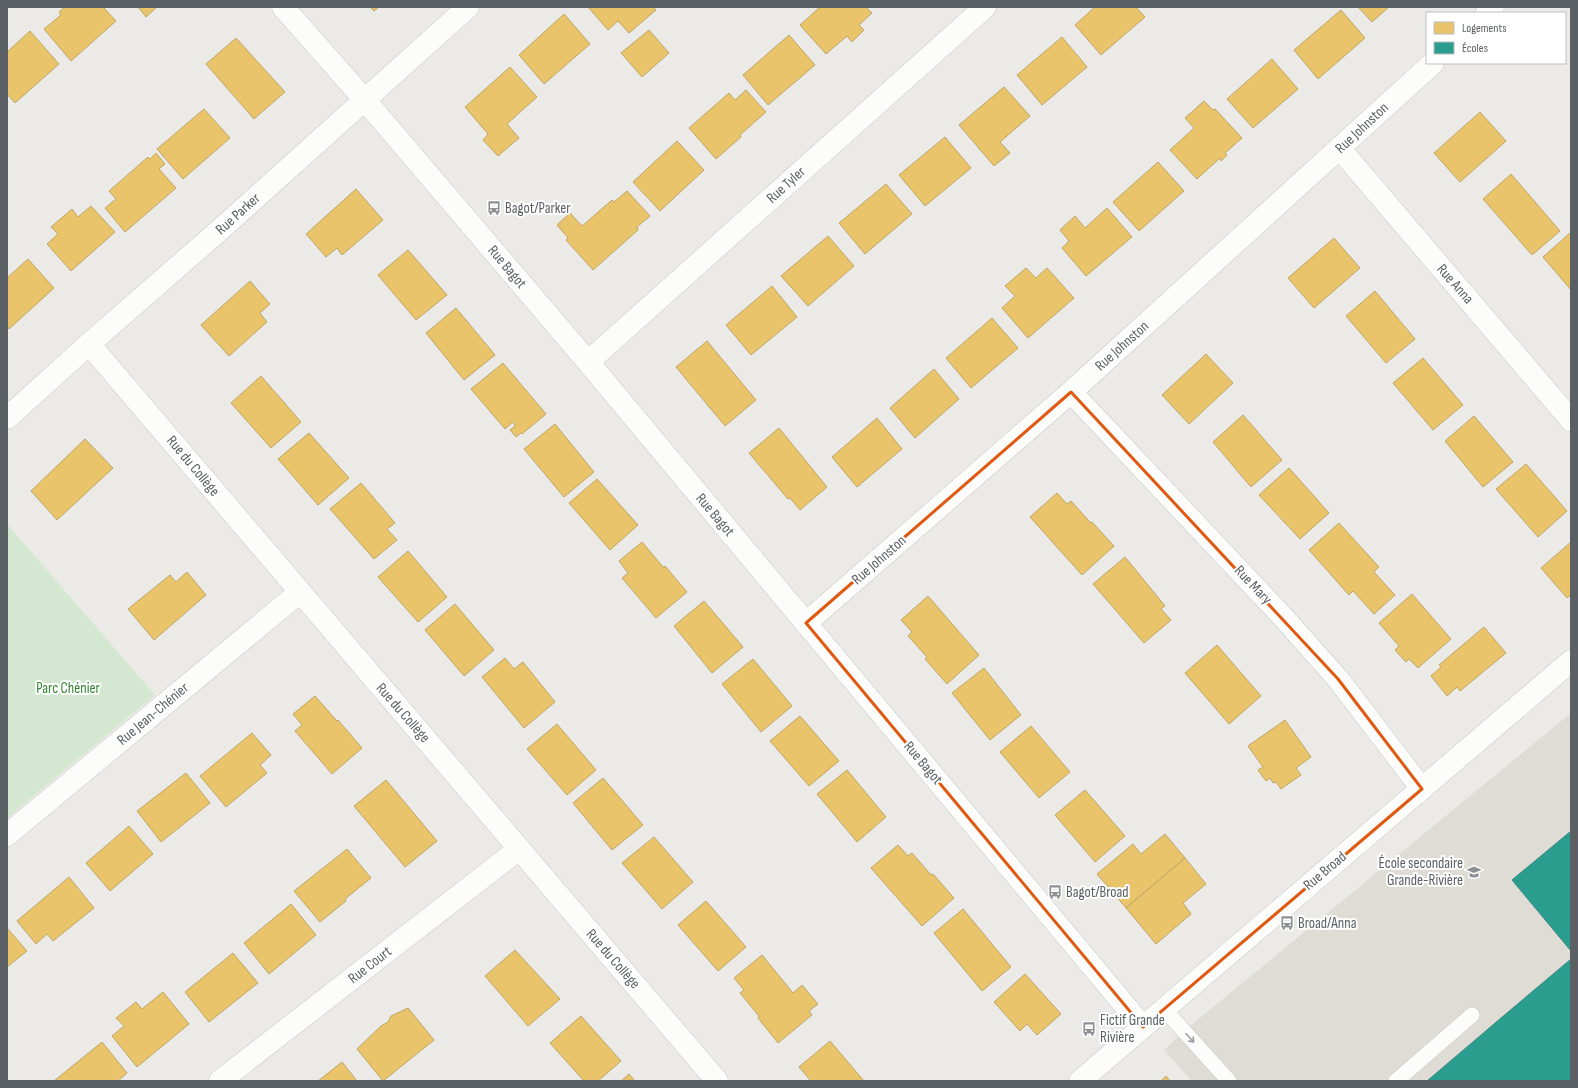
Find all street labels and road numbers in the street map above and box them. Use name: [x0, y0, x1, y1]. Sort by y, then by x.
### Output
street label: Rue Johnston: [1331, 98, 1393, 158]
street label: Rue Tyler: [763, 162, 810, 207]
street label: Rue Parker: [212, 189, 265, 239]
street label: Rue Bagot: [483, 241, 531, 293]
street label: Rue Anna: [1432, 260, 1478, 308]
street label: Rue Johnston: [1091, 317, 1153, 375]
street label: Rue du Collège: [162, 432, 224, 500]
street label: Rue Bagot: [691, 489, 739, 541]
street label: Rue Johnston: [848, 531, 910, 589]
street label: Rue Mary: [1230, 562, 1276, 609]
street label: Rue Jean-Chénier: [113, 678, 193, 749]
street label: Rue du Collège: [372, 679, 434, 747]
street label: Rue Bagot: [899, 737, 947, 789]
street label: Rue Broad: [1300, 847, 1350, 895]
street label: Rue du Collège: [582, 925, 644, 993]
street label: Rue Court: [344, 942, 396, 988]

